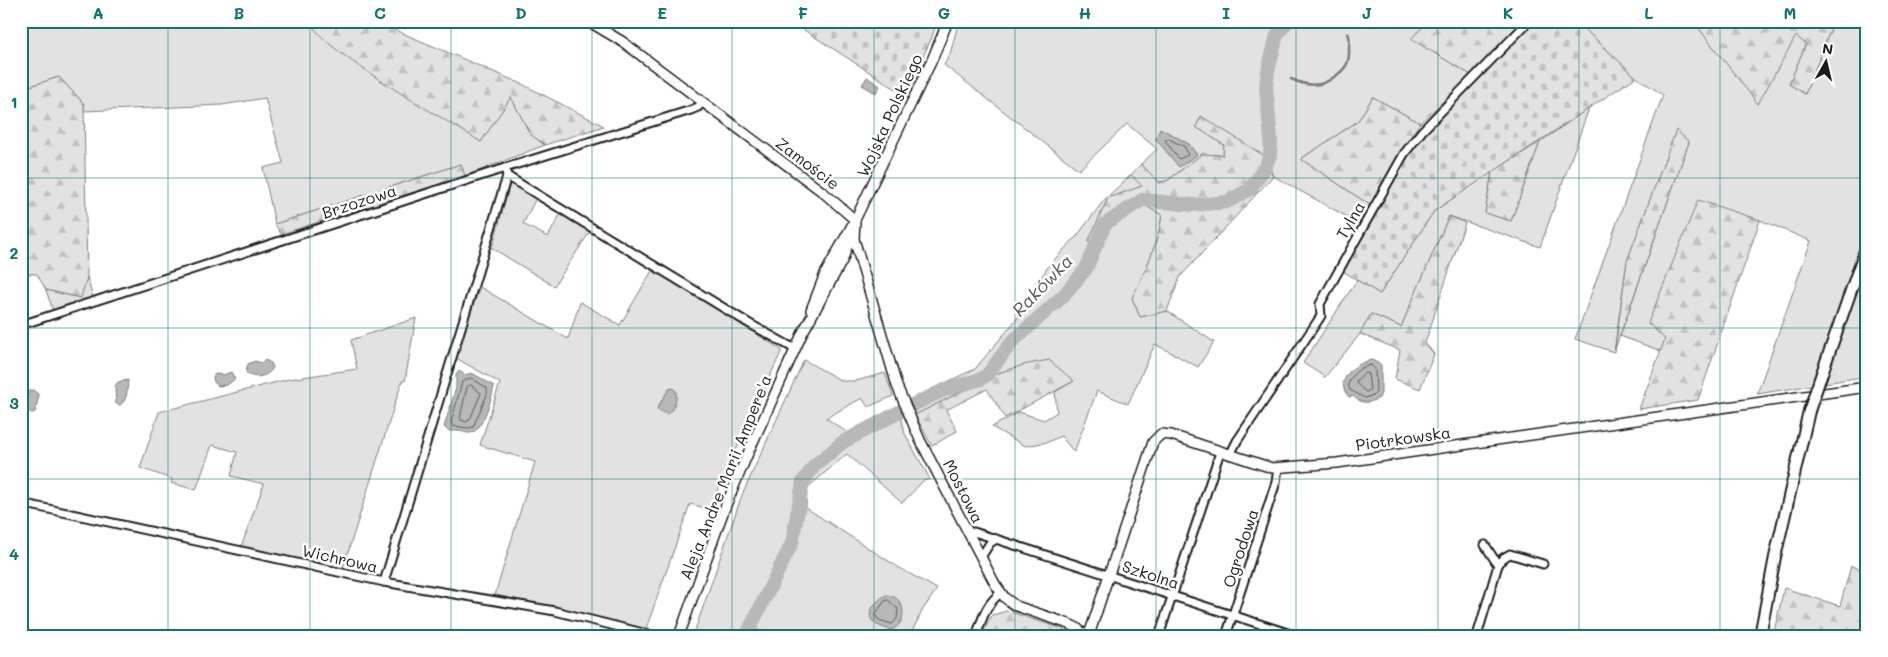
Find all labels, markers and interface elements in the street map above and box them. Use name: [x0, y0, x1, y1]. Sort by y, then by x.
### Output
text: A: [92, 2, 104, 23]
text: B: [234, 2, 244, 23]
text: C: [374, 2, 386, 23]
text: D: [515, 2, 527, 23]
text: E: [657, 2, 667, 23]
text: F: [798, 2, 808, 23]
text: G: [938, 2, 950, 23]
text: H: [1079, 2, 1091, 23]
text: I: [1222, 2, 1230, 23]
text: J: [1362, 2, 1372, 23]
text: K: [1503, 2, 1513, 23]
text: L: [1644, 2, 1654, 23]
text: M: [1784, 2, 1796, 23]
north arrow: [1800, 38, 1850, 88]
text: N: [1821, 38, 1834, 59]
street label: Wojska Polskiego: [851, 50, 927, 180]
text: 1: [10, 91, 18, 112]
street label: Zamoście: [772, 132, 844, 194]
street label: Brzozowa: [319, 179, 399, 223]
street label: Tylna: [1331, 197, 1369, 243]
text: 2: [10, 242, 19, 263]
water label: Rakówka: [1006, 249, 1078, 321]
street label: Aleja Andre Marii Ampere'a: [674, 371, 776, 583]
text: 3: [9, 392, 19, 413]
street label: Piotrkowska: [1354, 421, 1452, 455]
street label: Mostowa: [939, 456, 989, 526]
street label: Ogrodowa: [1217, 506, 1263, 590]
street label: Wichrowa: [300, 539, 380, 577]
text: 4: [9, 543, 19, 564]
street label: Szkolna: [1120, 555, 1182, 593]

